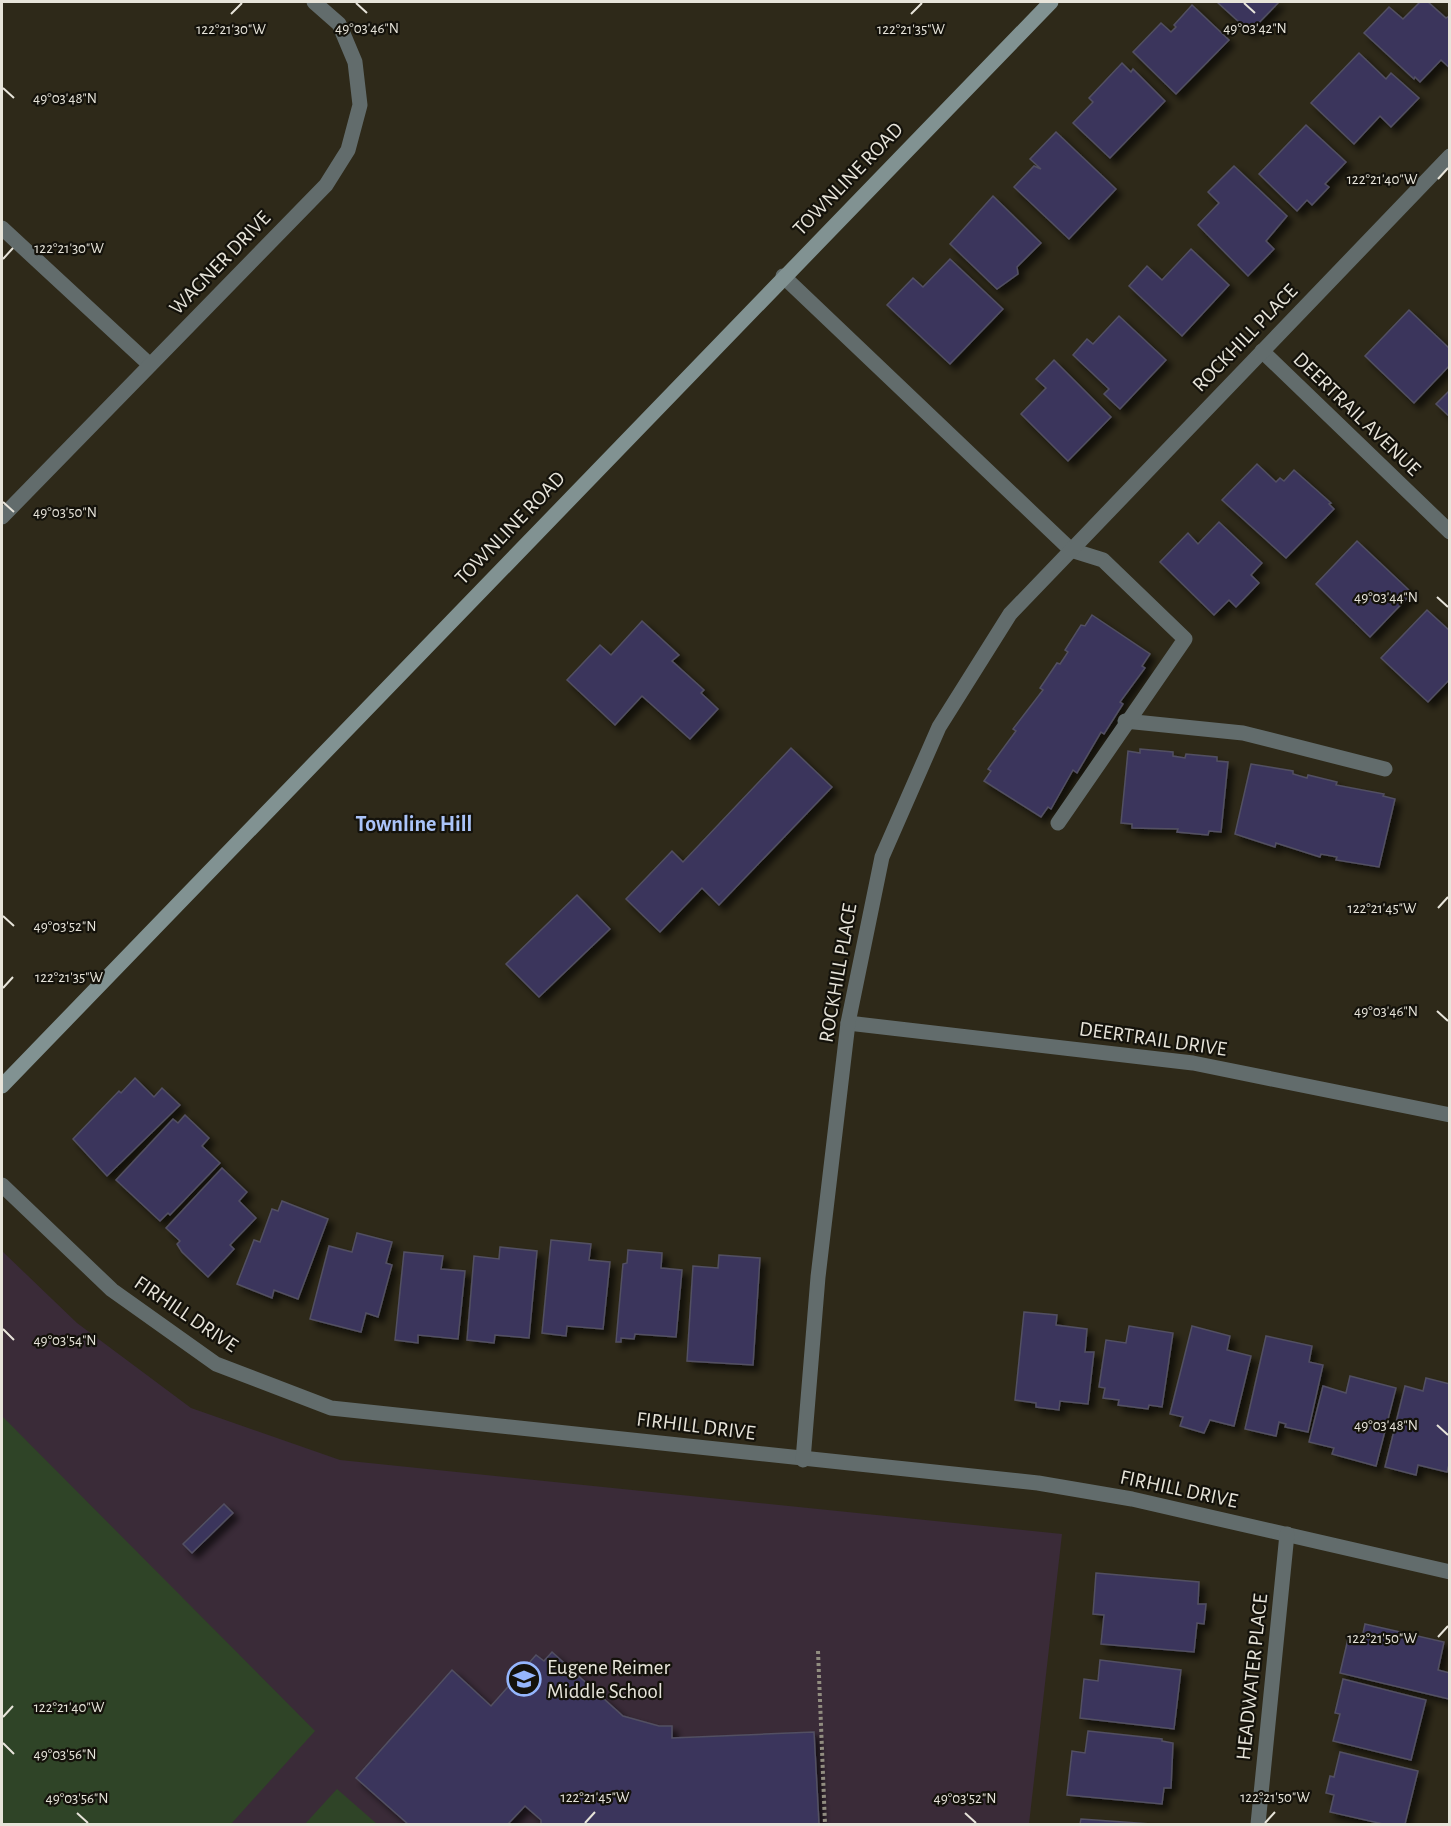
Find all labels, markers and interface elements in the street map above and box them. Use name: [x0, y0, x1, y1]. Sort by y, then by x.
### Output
text: 49°03'46"N: [335, 21, 399, 36]
text: 49°03'42"N: [1223, 21, 1287, 36]
text: 122°21'30"W: [196, 22, 266, 37]
text: 122°21'35"W: [877, 22, 946, 37]
text: 49°03'48"N: [33, 91, 97, 106]
street label: TOWNLINE ROAD: [789, 118, 907, 240]
text: 122°21'40"W: [1347, 172, 1418, 187]
street label: WAGNER DRIVE: [166, 207, 274, 319]
text: 122°21'30"W: [34, 241, 104, 256]
street label: ROCKHILL PLACE: [1189, 280, 1301, 396]
street label: DEERTRAIL AVENUE: [1289, 348, 1425, 480]
street label: TOWNLINE ROAD: [451, 467, 569, 589]
text: 49°03'50"N: [33, 505, 97, 520]
text: 49°03'44"N: [1354, 590, 1418, 605]
district label: Townline Hill: [356, 813, 472, 835]
text: 122°21'45"W: [1348, 901, 1417, 916]
street label: ROCKHILL PLACE: [815, 902, 861, 1044]
text: 49°03'52"N: [34, 919, 96, 934]
text: 122°21'35"W: [35, 970, 104, 985]
text: 49°03'46"N: [1354, 1004, 1418, 1019]
street label: DEERTRAIL DRIVE: [1078, 1018, 1228, 1060]
street label: FIRHILL DRIVE: [130, 1272, 242, 1356]
text: 49°03'54"N: [33, 1333, 97, 1348]
street label: FIRHILL DRIVE: [635, 1408, 757, 1444]
text: 49°03'48"N: [1354, 1418, 1418, 1433]
street label: FIRHILL DRIVE: [1118, 1466, 1240, 1512]
street label: HEADWATER PLACE: [1233, 1593, 1271, 1761]
text: 122°21'50"W: [1347, 1631, 1417, 1646]
place label: Eugene Reimer Middle School: [547, 1657, 670, 1702]
school or university icon: Eugene Reimer Middle School: [506, 1661, 542, 1697]
text: 122°21'40"W: [34, 1700, 105, 1715]
text: 49°03'56"N: [33, 1747, 97, 1762]
text: 122°21'45"W: [561, 1790, 630, 1805]
text: 122°21'50"W: [1240, 1790, 1310, 1805]
text: 49°03'56"N: [45, 1791, 109, 1806]
text: 49°03'52"N: [934, 1791, 996, 1806]

